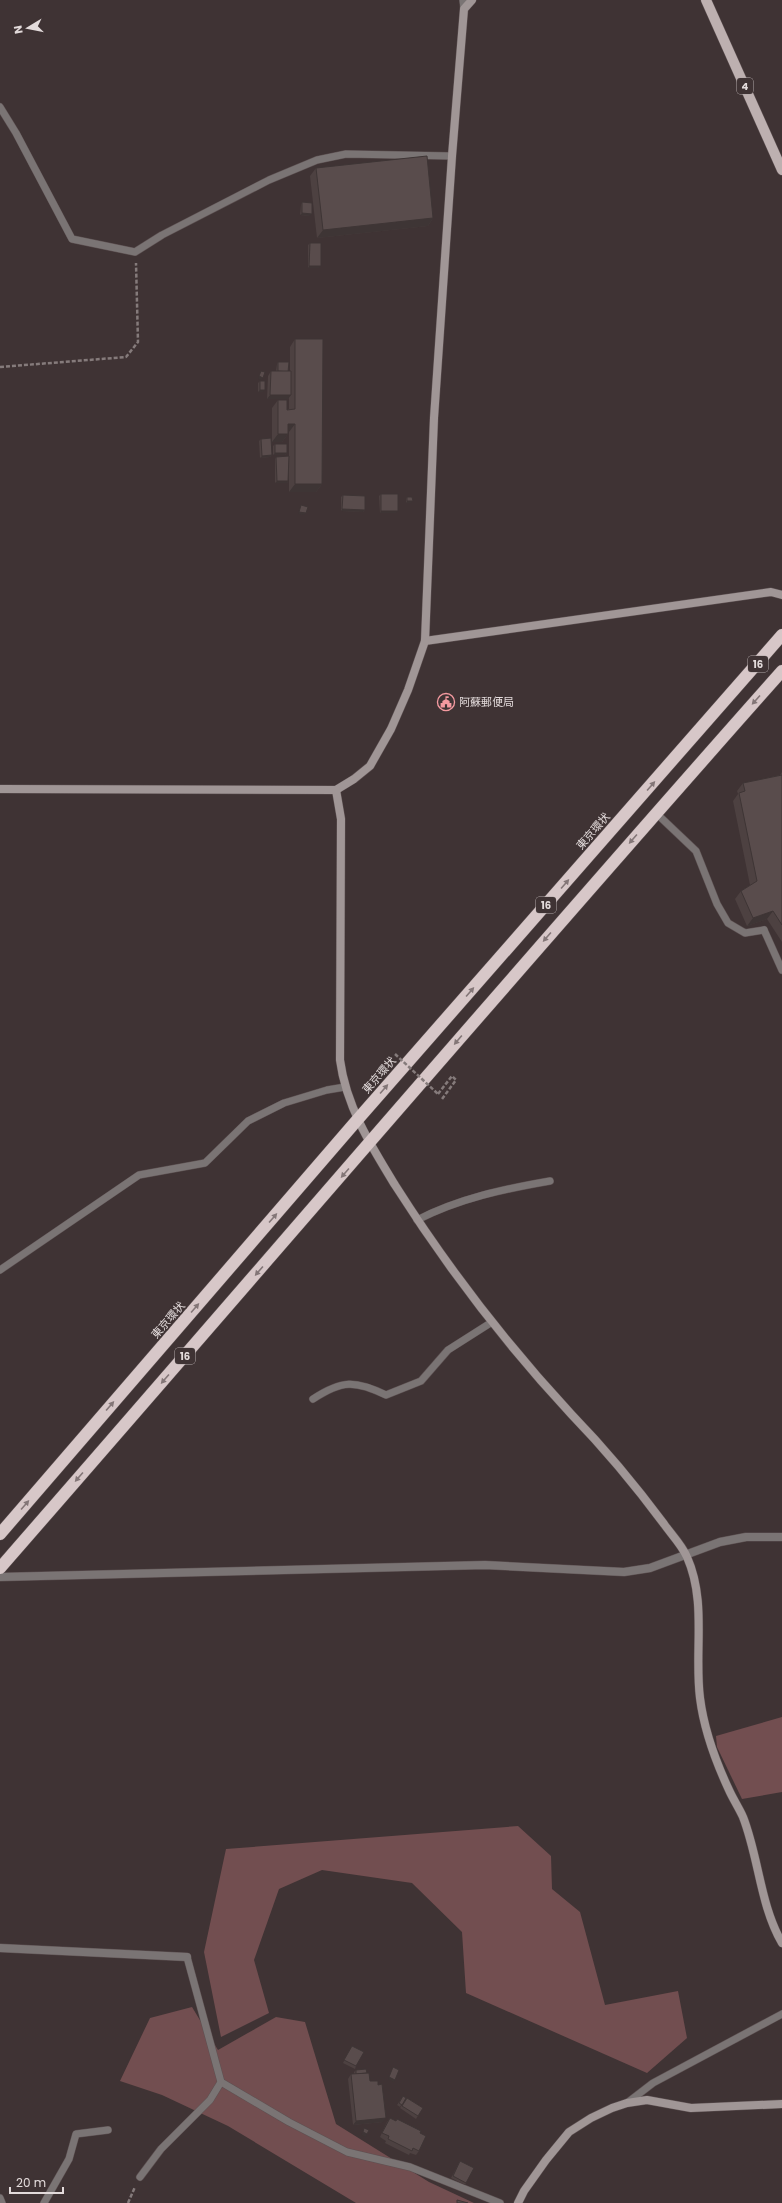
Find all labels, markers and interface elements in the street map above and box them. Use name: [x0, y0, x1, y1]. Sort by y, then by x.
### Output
north arrow: [8, 8, 48, 48]
text: N: [10, 24, 27, 35]
road number: 4: [737, 78, 753, 94]
road number: 16: [748, 656, 768, 672]
public building icon: 阿蘇郵便局: [436, 692, 456, 712]
place label: 阿蘇郵便局: [459, 694, 514, 710]
one-way arrow: [751, 695, 761, 705]
one-way arrow: [646, 781, 655, 791]
street label: 東京環状: [573, 808, 614, 853]
one-way arrow: [628, 834, 637, 845]
one-way arrow: [560, 878, 569, 889]
road number: 16: [536, 897, 556, 913]
one-way arrow: [543, 932, 552, 943]
one-way arrow: [465, 987, 474, 997]
one-way arrow: [454, 1035, 463, 1046]
street label: 東京環状: [359, 1052, 400, 1097]
one-way arrow: [379, 1084, 388, 1095]
one-way arrow: [340, 1168, 349, 1178]
one-way arrow: [268, 1213, 277, 1223]
one-way arrow: [255, 1266, 264, 1276]
street label: 東京環状: [148, 1297, 189, 1342]
one-way arrow: [191, 1303, 200, 1313]
road number: 16: [175, 1348, 195, 1364]
one-way arrow: [160, 1374, 169, 1385]
one-way arrow: [106, 1401, 115, 1412]
one-way arrow: [74, 1472, 84, 1482]
one-way arrow: [21, 1500, 30, 1510]
scale bar: [10, 2169, 63, 2195]
text: 20 m: [16, 2174, 46, 2191]

